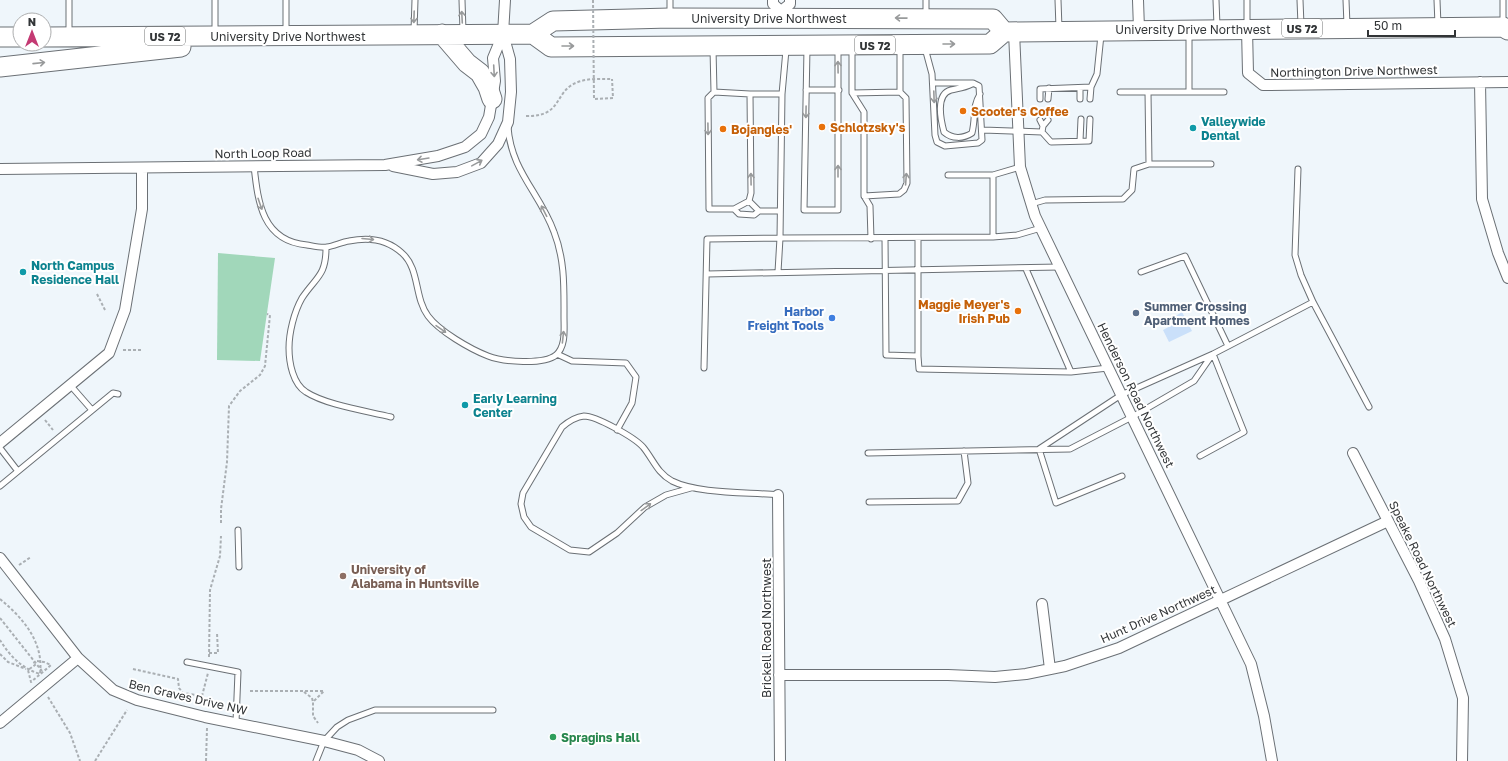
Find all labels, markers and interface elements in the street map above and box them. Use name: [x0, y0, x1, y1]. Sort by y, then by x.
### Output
one-way arrow: [411, 10, 418, 23]
one-way arrow: [459, 11, 466, 24]
street label: University Drive Northwest: [691, 11, 847, 26]
north arrow: [12, 12, 52, 52]
scale bar: [1368, 12, 1455, 38]
one-way arrow: [895, 14, 908, 22]
text: N: [28, 15, 36, 28]
text: 50 m: [1374, 18, 1402, 33]
road number: US 72: [1282, 19, 1322, 37]
street label: University Drive Northwest: [1115, 22, 1271, 37]
road number: US 72: [145, 27, 185, 45]
street label: University Drive Northwest: [210, 29, 366, 44]
road number: US 72: [855, 36, 895, 54]
one-way arrow: [942, 41, 955, 48]
one-way arrow: [561, 42, 574, 50]
one-way arrow: [32, 59, 45, 67]
one-way arrow: [834, 61, 842, 74]
street label: Northington Drive Northwest: [1270, 62, 1438, 80]
one-way arrow: [490, 64, 498, 77]
one-way arrow: [930, 90, 937, 103]
place label: Scooter's Coffee: [971, 104, 1069, 119]
one-way arrow: [802, 105, 810, 118]
marker: Scooter's Coffee: [958, 106, 968, 116]
place label: Valleywide Dental: [1201, 114, 1266, 143]
place label: Schlotzsky's: [830, 120, 906, 135]
one-way arrow: [704, 122, 712, 135]
place label: Bojangles': [731, 122, 792, 137]
marker: Schlotzsky's: [817, 122, 827, 132]
marker: Valleywide Dental: [1188, 123, 1198, 133]
marker: Bojangles': [718, 124, 728, 134]
street label: North Loop Road: [214, 145, 312, 161]
one-way arrow: [417, 155, 430, 163]
one-way arrow: [471, 159, 483, 166]
one-way arrow: [834, 165, 842, 178]
one-way arrow: [747, 173, 755, 186]
one-way arrow: [903, 173, 910, 186]
one-way arrow: [256, 198, 264, 210]
one-way arrow: [540, 206, 547, 218]
one-way arrow: [361, 236, 374, 243]
place label: North Campus Residence Hall: [31, 258, 119, 287]
marker: North Campus Residence Hall: [18, 267, 28, 277]
place label: Maggie Meyer's Irish Pub: [918, 297, 1011, 326]
place label: Summer Crossing Apartment Homes: [1144, 299, 1250, 328]
place label: Harbor Freight Tools: [748, 304, 824, 333]
marker: Maggie Meyer's Irish Pub: [1013, 306, 1023, 316]
marker: Summer Crossing Apartment Homes: [1131, 308, 1141, 318]
marker: Harbor Freight Tools: [827, 313, 837, 323]
street label: Henderson Road Northwest: [1094, 320, 1178, 470]
one-way arrow: [435, 325, 446, 333]
one-way arrow: [559, 331, 567, 344]
place label: Early Learning Center: [473, 391, 557, 420]
marker: Early Learning Center: [460, 400, 470, 410]
street label: Speake Road Northwest: [1386, 498, 1460, 630]
one-way arrow: [640, 503, 651, 511]
street label: Brickell Road Northwest: [759, 558, 774, 698]
place label: University of Alabama in Huntsville: [351, 562, 479, 591]
marker: University of Alabama in Huntsville: [338, 571, 348, 581]
street label: Hunt Drive Northwest: [1098, 582, 1218, 646]
street label: Ben Graves Drive NW: [127, 676, 249, 718]
place label: Spragins Hall: [561, 730, 640, 745]
marker: Spragins Hall: [548, 732, 558, 742]

